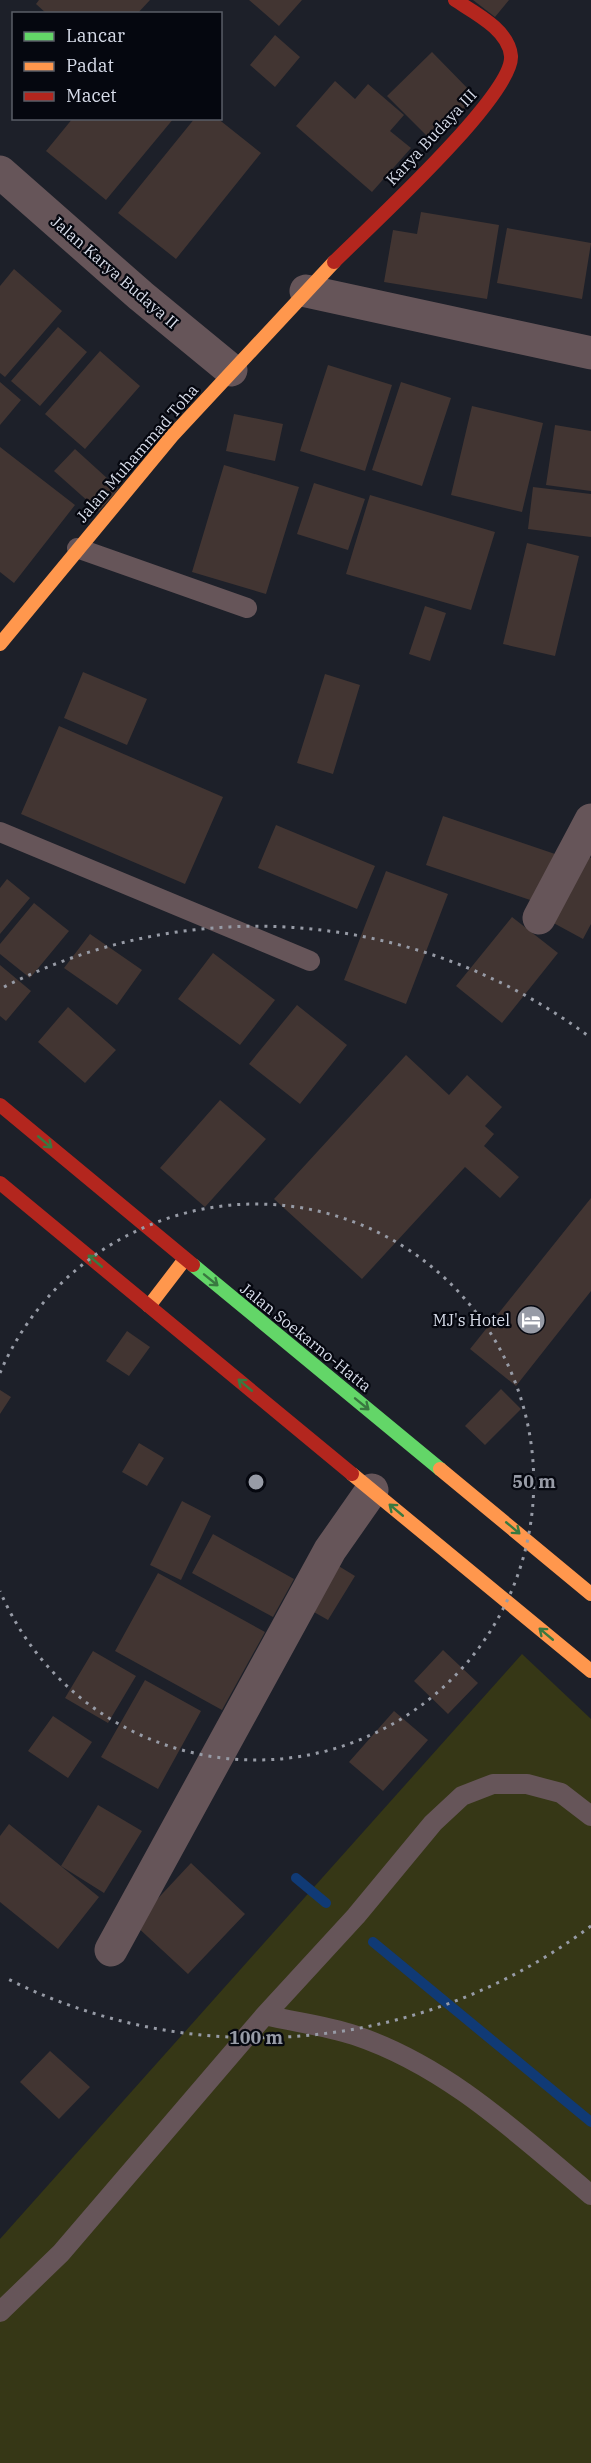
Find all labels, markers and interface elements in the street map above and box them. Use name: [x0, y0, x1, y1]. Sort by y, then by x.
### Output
legend: [12, 12, 222, 120]
text: Lancar: [66, 24, 125, 47]
text: Padat: [66, 54, 114, 77]
text: Macet: [66, 84, 117, 107]
street label: Karya Budaya III: [381, 85, 481, 189]
street label: Jalan Karya Budaya II: [47, 211, 183, 333]
street label: Jalan Muhammad Toha: [72, 380, 202, 526]
one-way arrow: [37, 1136, 53, 1149]
one-way arrow: [87, 1255, 103, 1268]
one-way arrow: [203, 1274, 219, 1287]
street label: Jalan Soekarno-Hatta: [236, 1278, 376, 1396]
hotel icon: MJ's Hotel: [515, 1304, 547, 1336]
place label: MJ's Hotel: [433, 1310, 510, 1330]
one-way arrow: [238, 1379, 254, 1392]
one-way arrow: [354, 1397, 369, 1411]
text: 50 m: [512, 1470, 556, 1493]
centre of rings: [246, 1472, 266, 1492]
one-way arrow: [388, 1503, 404, 1516]
one-way arrow: [505, 1521, 520, 1535]
one-way arrow: [539, 1627, 554, 1641]
text: 100 m: [229, 2026, 284, 2049]

